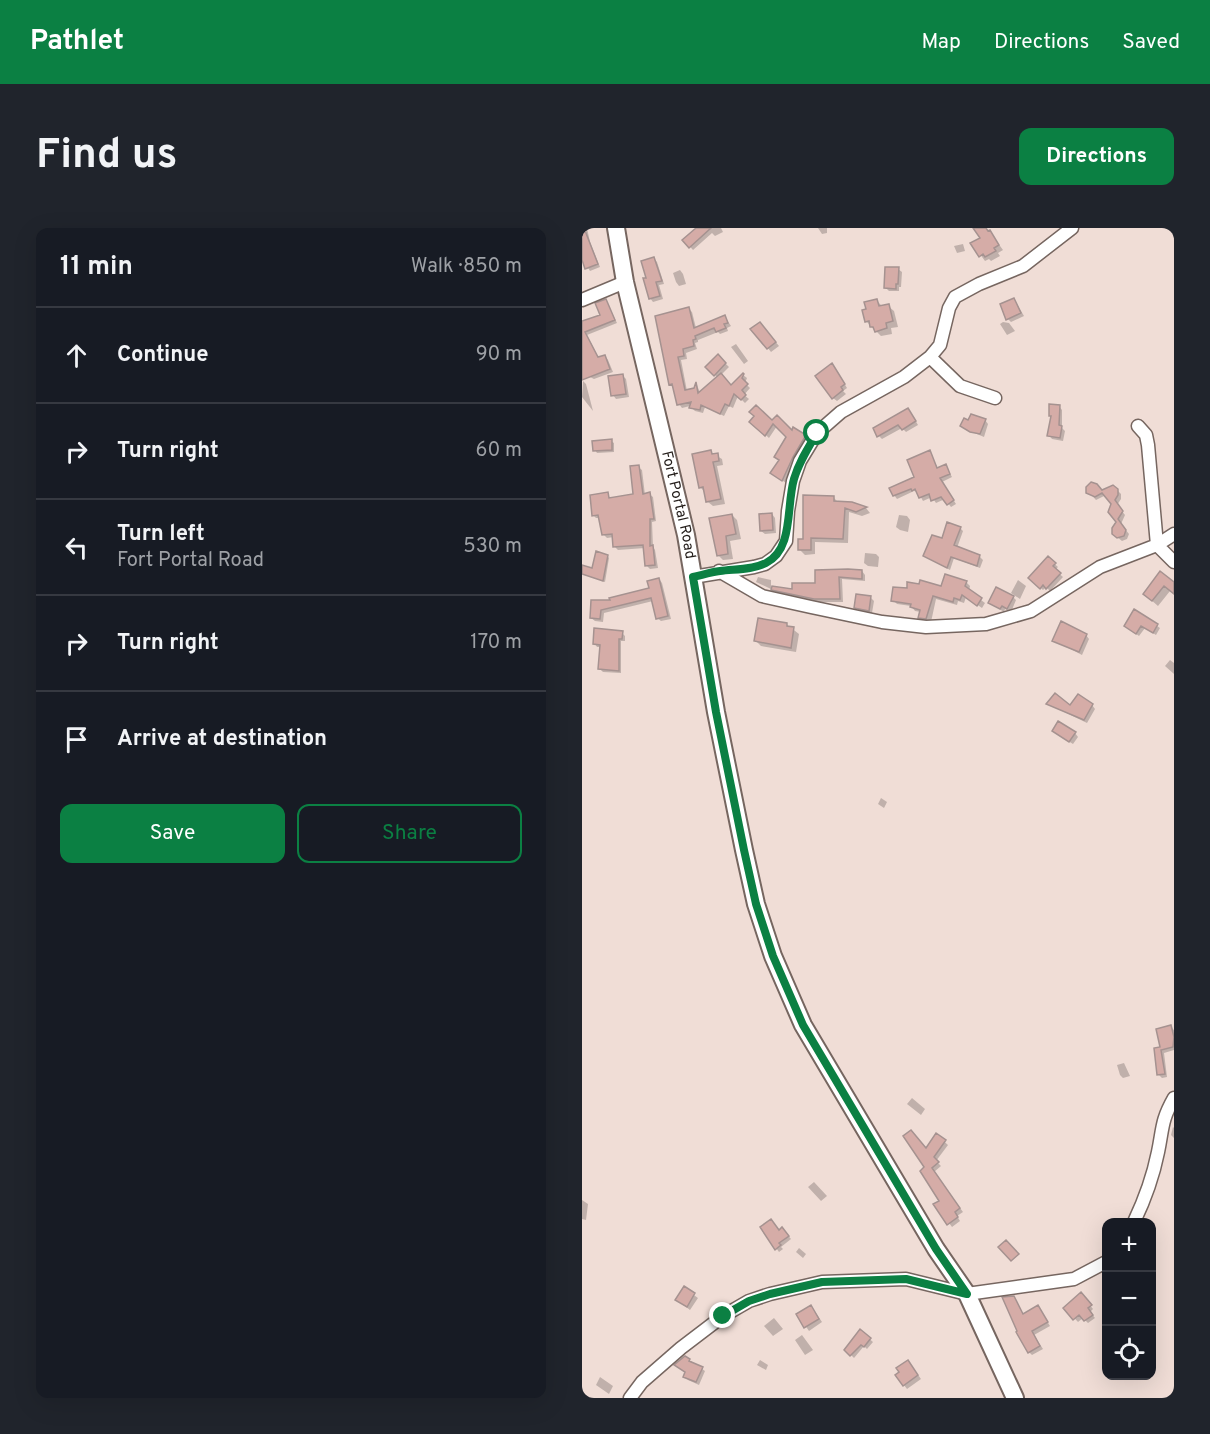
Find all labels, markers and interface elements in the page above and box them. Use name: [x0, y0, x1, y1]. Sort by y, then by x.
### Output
text: Pathlet: [30, 24, 124, 60]
text: Map: [921, 29, 961, 56]
text: Directions: [994, 29, 1089, 56]
text: Saved: [1122, 29, 1180, 56]
button: Directions: [1019, 128, 1174, 185]
text: Find us: [36, 130, 177, 183]
text: 11 min: [60, 251, 133, 284]
text: Walk · 850 m: [411, 254, 522, 280]
icon: ahead: [60, 339, 93, 372]
text: Continue: [117, 342, 208, 369]
text: 90 m: [476, 342, 522, 368]
route start: [803, 419, 829, 445]
icon: right: [60, 435, 93, 468]
text: Turn right: [117, 438, 219, 465]
text: 60 m: [476, 438, 522, 464]
street label: Fort Portal Road: [657, 449, 699, 560]
text: Turn left: [117, 521, 205, 548]
icon: left: [60, 531, 93, 564]
text: 530 m: [463, 534, 522, 560]
text: Fort Portal Road: [117, 548, 264, 574]
icon: right: [60, 627, 93, 660]
text: Turn right: [117, 630, 219, 657]
text: 170 m: [470, 630, 522, 656]
icon: arrive: [60, 723, 93, 756]
text: Arrive at destination: [117, 726, 327, 753]
button: Save: [60, 804, 285, 863]
button: Share: [297, 804, 522, 863]
map controls: [1102, 1218, 1156, 1380]
button: +: [1102, 1218, 1156, 1272]
button: −: [1102, 1272, 1156, 1326]
route end: [709, 1302, 735, 1328]
button: locate: [1102, 1326, 1156, 1380]

